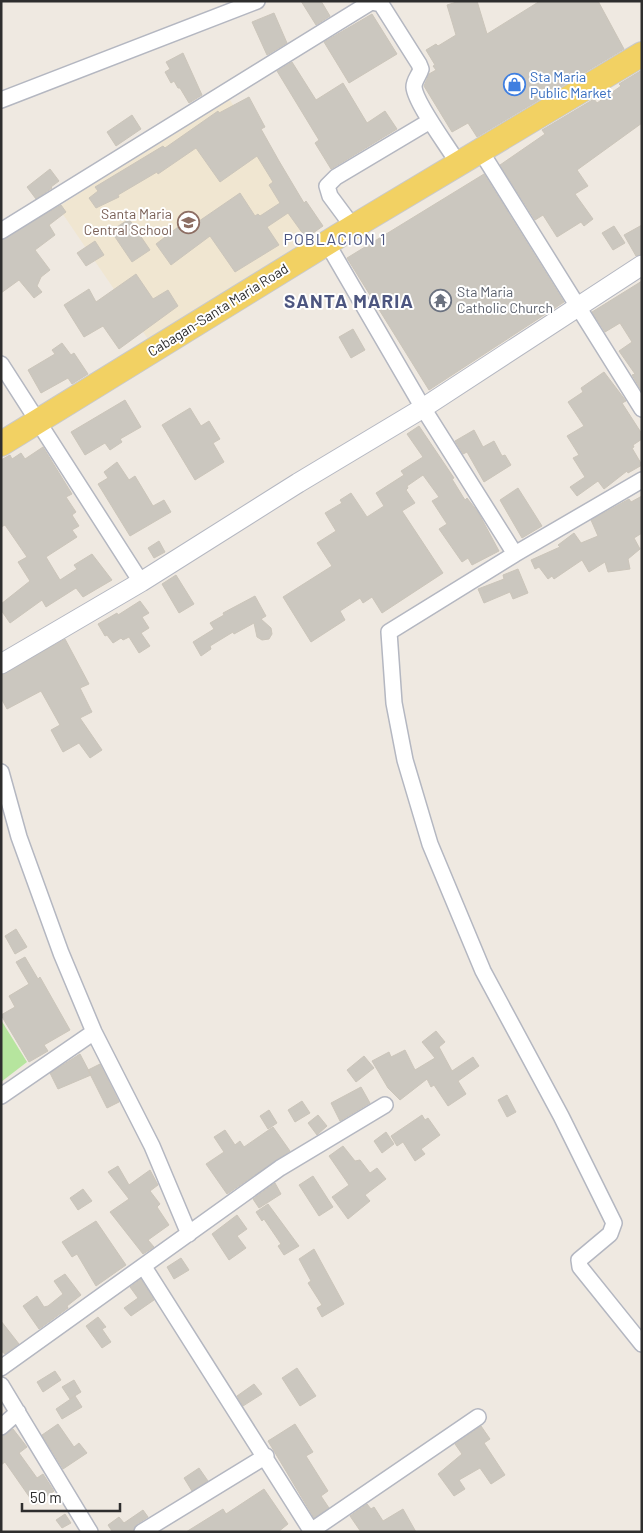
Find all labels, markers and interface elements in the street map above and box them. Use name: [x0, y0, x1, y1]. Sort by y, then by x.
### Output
place label: Sta Maria Public Market: [530, 68, 612, 101]
shop icon: Sta Maria Public Market: [502, 73, 526, 97]
place label: Santa Maria Central School: [84, 205, 172, 238]
school or university icon: Santa Maria Central School: [176, 210, 200, 234]
district label: POBLACION 1: [283, 229, 387, 248]
street label: Cabagan-Santa Maria Road: [144, 259, 291, 360]
place label: Sta Maria Catholic Church: [457, 283, 553, 316]
temple icon: Sta Maria Catholic Church: [429, 288, 453, 312]
district label: SANTA MARIA: [284, 289, 414, 312]
scale bar: [22, 1480, 120, 1512]
text: 50 m: [30, 1488, 62, 1506]

